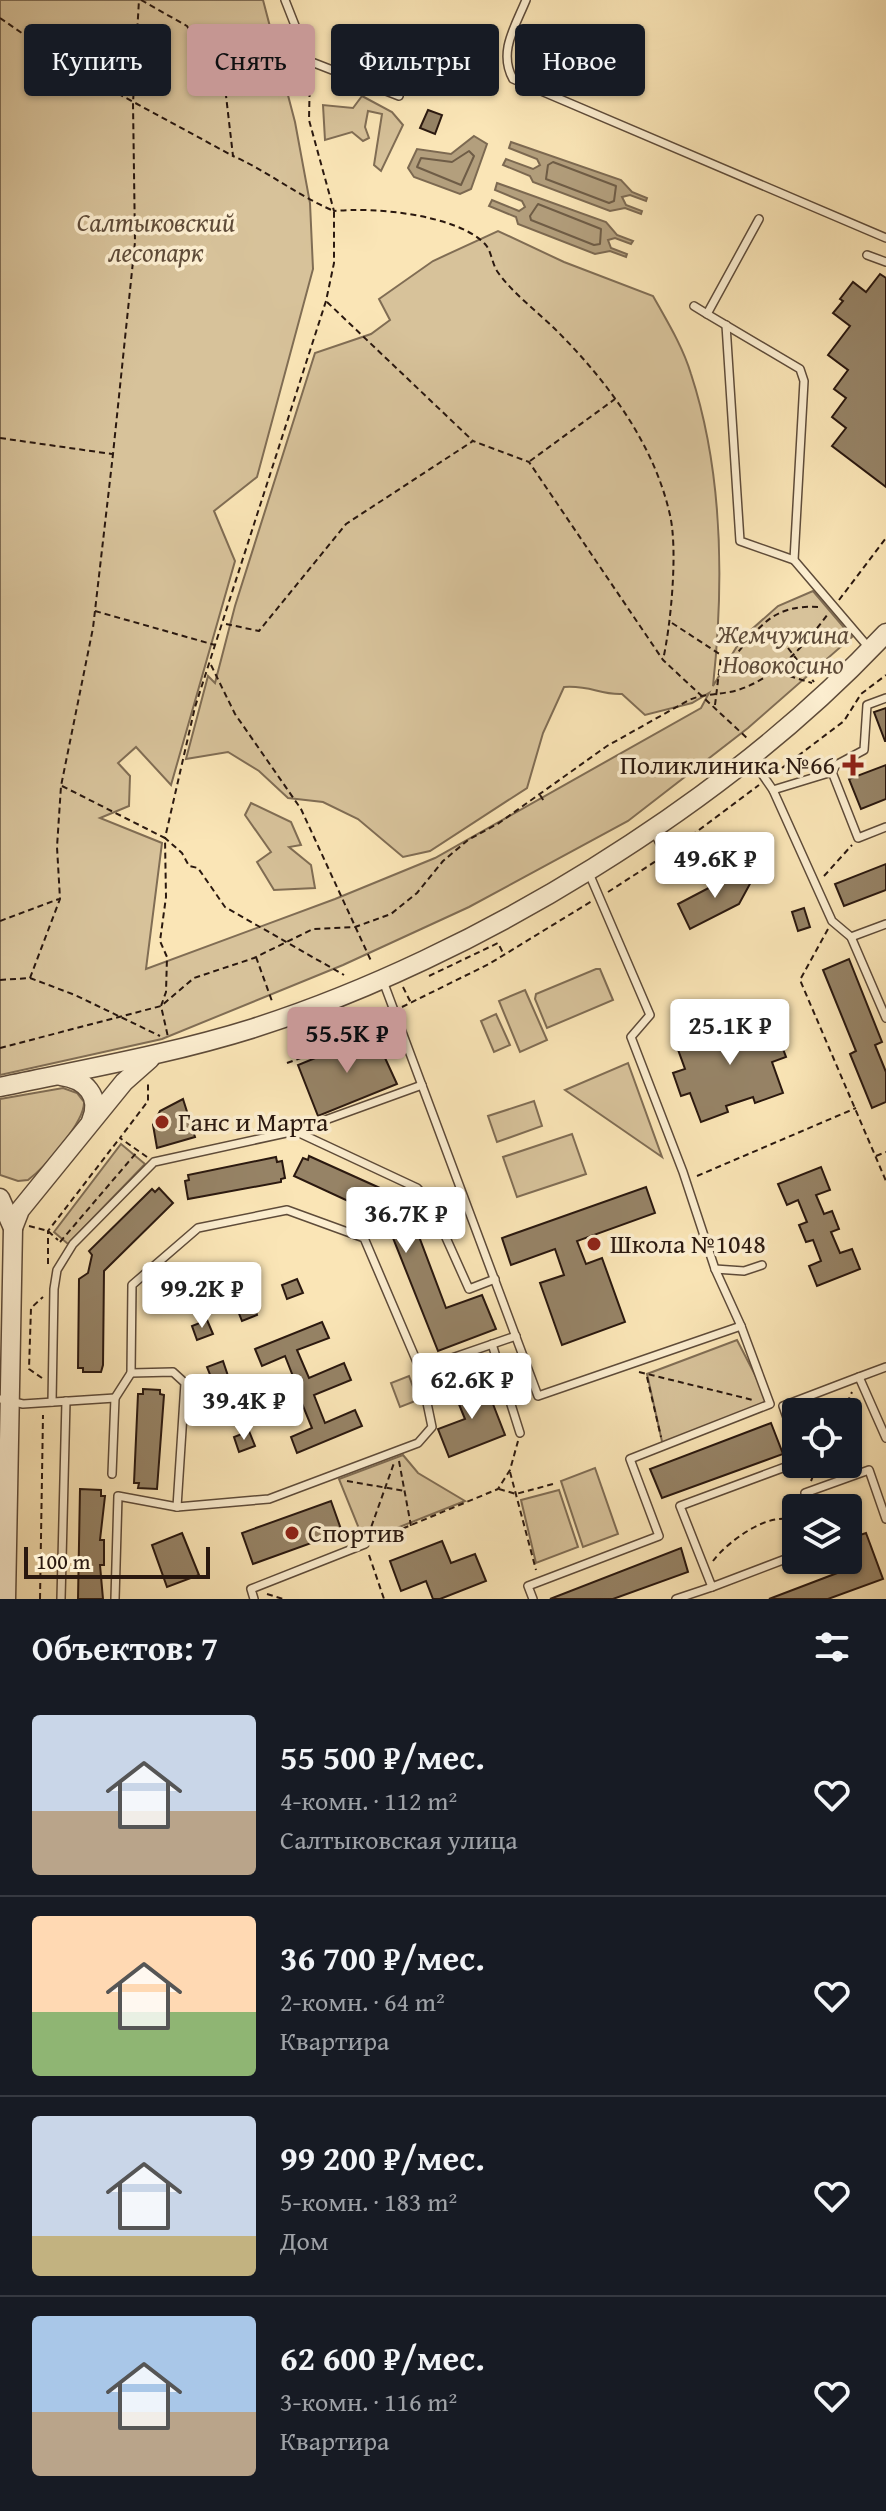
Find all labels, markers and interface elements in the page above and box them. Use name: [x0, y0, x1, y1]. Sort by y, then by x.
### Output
chip: Купить: [24, 24, 171, 96]
chip: Снять: [187, 24, 315, 96]
chip: Фильтры: [331, 24, 499, 96]
chip: Новое: [515, 24, 645, 96]
park label: Салтыковский лесопарк: [77, 202, 235, 271]
park label: Жемчужина Новокосино: [716, 614, 849, 683]
place label: Поликлиника №66: [620, 745, 835, 784]
marker: Поликлиника №66: [842, 754, 864, 776]
pin: 49.6K ₽: [641, 832, 789, 900]
text: 49.6K ₽: [673, 838, 757, 877]
pin: 25.1K ₽: [656, 999, 804, 1067]
text: 25.1K ₽: [688, 1005, 772, 1044]
pin: 55.5K ₽: [273, 1007, 421, 1075]
text: 55.5K ₽: [305, 1013, 389, 1052]
place label: Ганс и Марта: [178, 1102, 329, 1141]
marker: Ганс и Марта: [153, 1113, 171, 1131]
pin: 36.7K ₽: [332, 1187, 480, 1255]
text: 36.7K ₽: [364, 1193, 448, 1232]
place label: Школа №1048: [610, 1224, 766, 1263]
marker: Школа №1048: [585, 1235, 603, 1253]
pin: 99.2K ₽: [128, 1262, 276, 1330]
text: 99.2K ₽: [160, 1268, 244, 1307]
pin: 62.6K ₽: [398, 1353, 546, 1421]
text: 62.6K ₽: [430, 1359, 514, 1398]
pin: 39.4K ₽: [170, 1374, 318, 1442]
text: 39.4K ₽: [202, 1380, 286, 1419]
map controls: [782, 1398, 862, 1574]
button: locate: [782, 1398, 862, 1478]
button: layers: [782, 1494, 862, 1574]
place label: Спортив: [308, 1513, 405, 1552]
marker: Спортив: [283, 1524, 301, 1542]
scale bar: [24, 1543, 210, 1579]
text: 100 m: [36, 1545, 91, 1577]
text: Объектов: 7: [32, 1623, 218, 1672]
icon: filters: [810, 1625, 854, 1669]
text: 55 500 ₽/мес.: [280, 1732, 485, 1781]
icon: home: [96, 1747, 192, 1843]
icon: heart: [810, 1773, 854, 1817]
text: 4-комн. · 112 m²: [280, 1781, 457, 1820]
text: Салтыковская улица: [280, 1820, 518, 1859]
text: 36 700 ₽/мес.: [280, 1933, 485, 1982]
icon: home: [96, 1948, 192, 2044]
icon: heart: [810, 1974, 854, 2018]
text: 2-комн. · 64 m²: [280, 1982, 445, 2021]
text: Квартира: [280, 2021, 389, 2060]
text: 99 200 ₽/мес.: [280, 2133, 485, 2182]
icon: home: [96, 2148, 192, 2244]
icon: heart: [810, 2174, 854, 2218]
text: 5-комн. · 183 m²: [280, 2182, 457, 2221]
text: Дом: [280, 2221, 328, 2260]
text: 62 600 ₽/мес.: [280, 2333, 485, 2382]
icon: home: [96, 2348, 192, 2444]
icon: heart: [810, 2374, 854, 2418]
text: 3-комн. · 116 m²: [280, 2382, 457, 2421]
text: Квартира: [280, 2421, 389, 2460]

